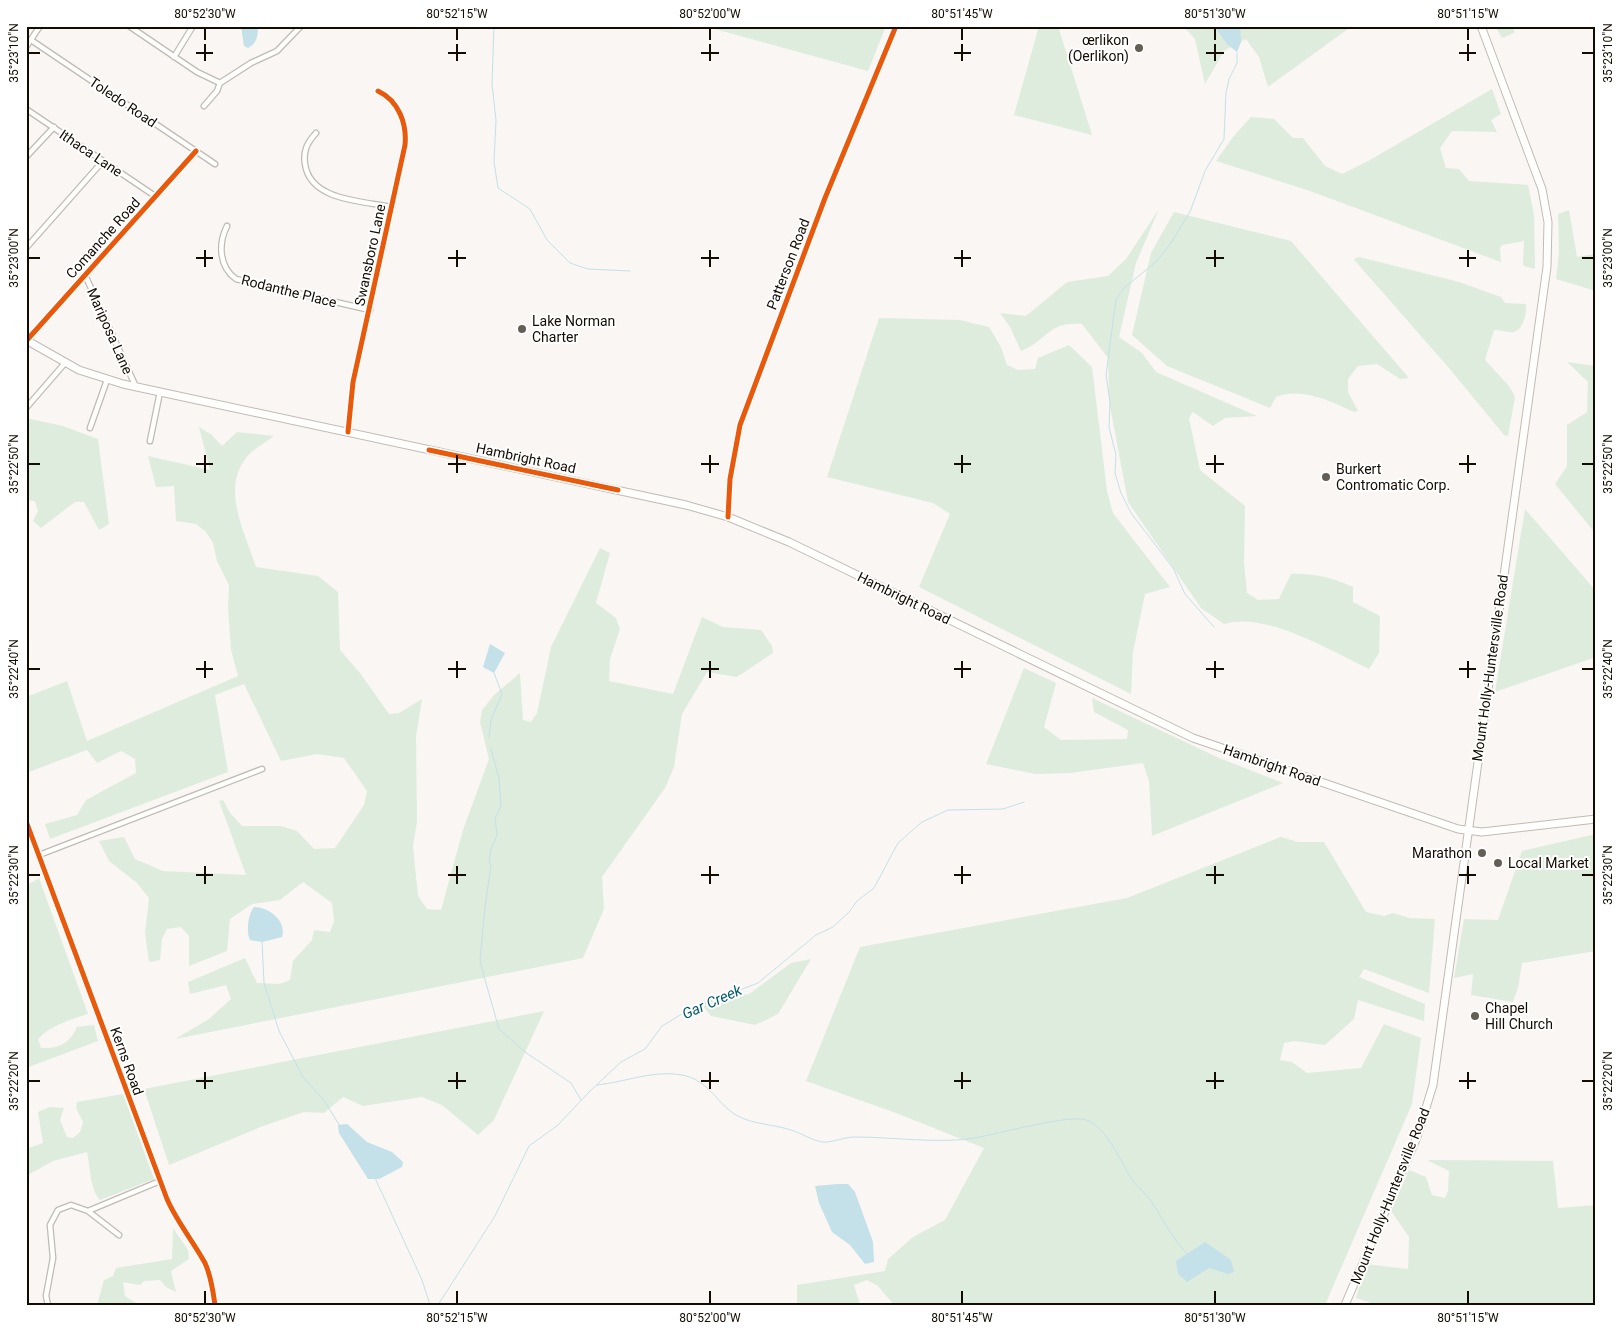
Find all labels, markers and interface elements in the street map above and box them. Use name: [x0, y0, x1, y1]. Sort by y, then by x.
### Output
text: 80°52'30"W: [174, 7, 236, 21]
text: 80°52'15"W: [426, 7, 488, 21]
text: 80°52'00"W: [679, 7, 741, 21]
text: 80°51'45"W: [931, 7, 993, 21]
text: 80°51'30"W: [1184, 7, 1246, 21]
text: 80°51'15"W: [1437, 7, 1499, 21]
text: 35°23'10"N: [7, 23, 21, 83]
text: 35°23'10"N: [1601, 23, 1615, 83]
place label: œrlikon (Oerlikon): [1068, 32, 1129, 65]
marker: œrlikon (Oerlikon): [1133, 42, 1145, 54]
street label: Toledo Road: [86, 74, 160, 130]
street label: Ithaca Lane: [56, 126, 126, 180]
street label: Comanche Road: [63, 194, 143, 282]
street label: Swansboro Lane: [351, 203, 389, 307]
street label: Patterson Road: [763, 216, 813, 312]
text: 35°23'00"N: [7, 228, 21, 288]
text: 35°23'00"N: [1601, 228, 1615, 288]
street label: Rodanthe Place: [240, 271, 338, 311]
street label: Mariposa Lane: [84, 286, 136, 376]
place label: Lake Norman Charter: [532, 313, 615, 345]
marker: Lake Norman Charter: [516, 323, 528, 335]
text: 35°22'50"N: [7, 434, 21, 494]
text: 35°22'50"N: [1601, 434, 1615, 494]
street label: Hambright Road: [475, 440, 577, 476]
place label: Burkert Contromatic Corp.: [1336, 461, 1450, 493]
marker: Burkert Contromatic Corp.: [1320, 471, 1332, 483]
street label: Hambright Road: [855, 569, 953, 627]
street label: Mount Holly-Huntersville Road: [1469, 574, 1511, 762]
text: 35°22'40"N: [7, 639, 21, 699]
text: 35°22'40"N: [1601, 639, 1615, 699]
street label: Hambright Road: [1221, 741, 1323, 789]
text: 35°22'30"N: [7, 845, 21, 905]
place label: Marathon: [1412, 845, 1472, 861]
text: 35°22'30"N: [1601, 845, 1615, 905]
marker: Marathon: [1476, 847, 1488, 859]
place label: Local Market: [1508, 855, 1589, 871]
marker: Local Market: [1492, 857, 1504, 869]
water label: Gar Creek: [679, 981, 745, 1023]
place label: Chapel Hill Church: [1485, 1000, 1553, 1032]
marker: Chapel Hill Church: [1469, 1010, 1481, 1022]
street label: Kerns Road: [107, 1025, 147, 1097]
text: 35°22'20"N: [7, 1051, 21, 1111]
text: 35°22'20"N: [1601, 1051, 1615, 1111]
street label: Mount Holly-Huntersville Road: [1347, 1106, 1433, 1286]
text: 80°52'30"W: [174, 1311, 236, 1325]
text: 80°52'15"W: [426, 1311, 488, 1325]
text: 80°52'00"W: [679, 1311, 741, 1325]
text: 80°51'45"W: [931, 1311, 993, 1325]
text: 80°51'30"W: [1184, 1311, 1246, 1325]
text: 80°51'15"W: [1437, 1311, 1499, 1325]

